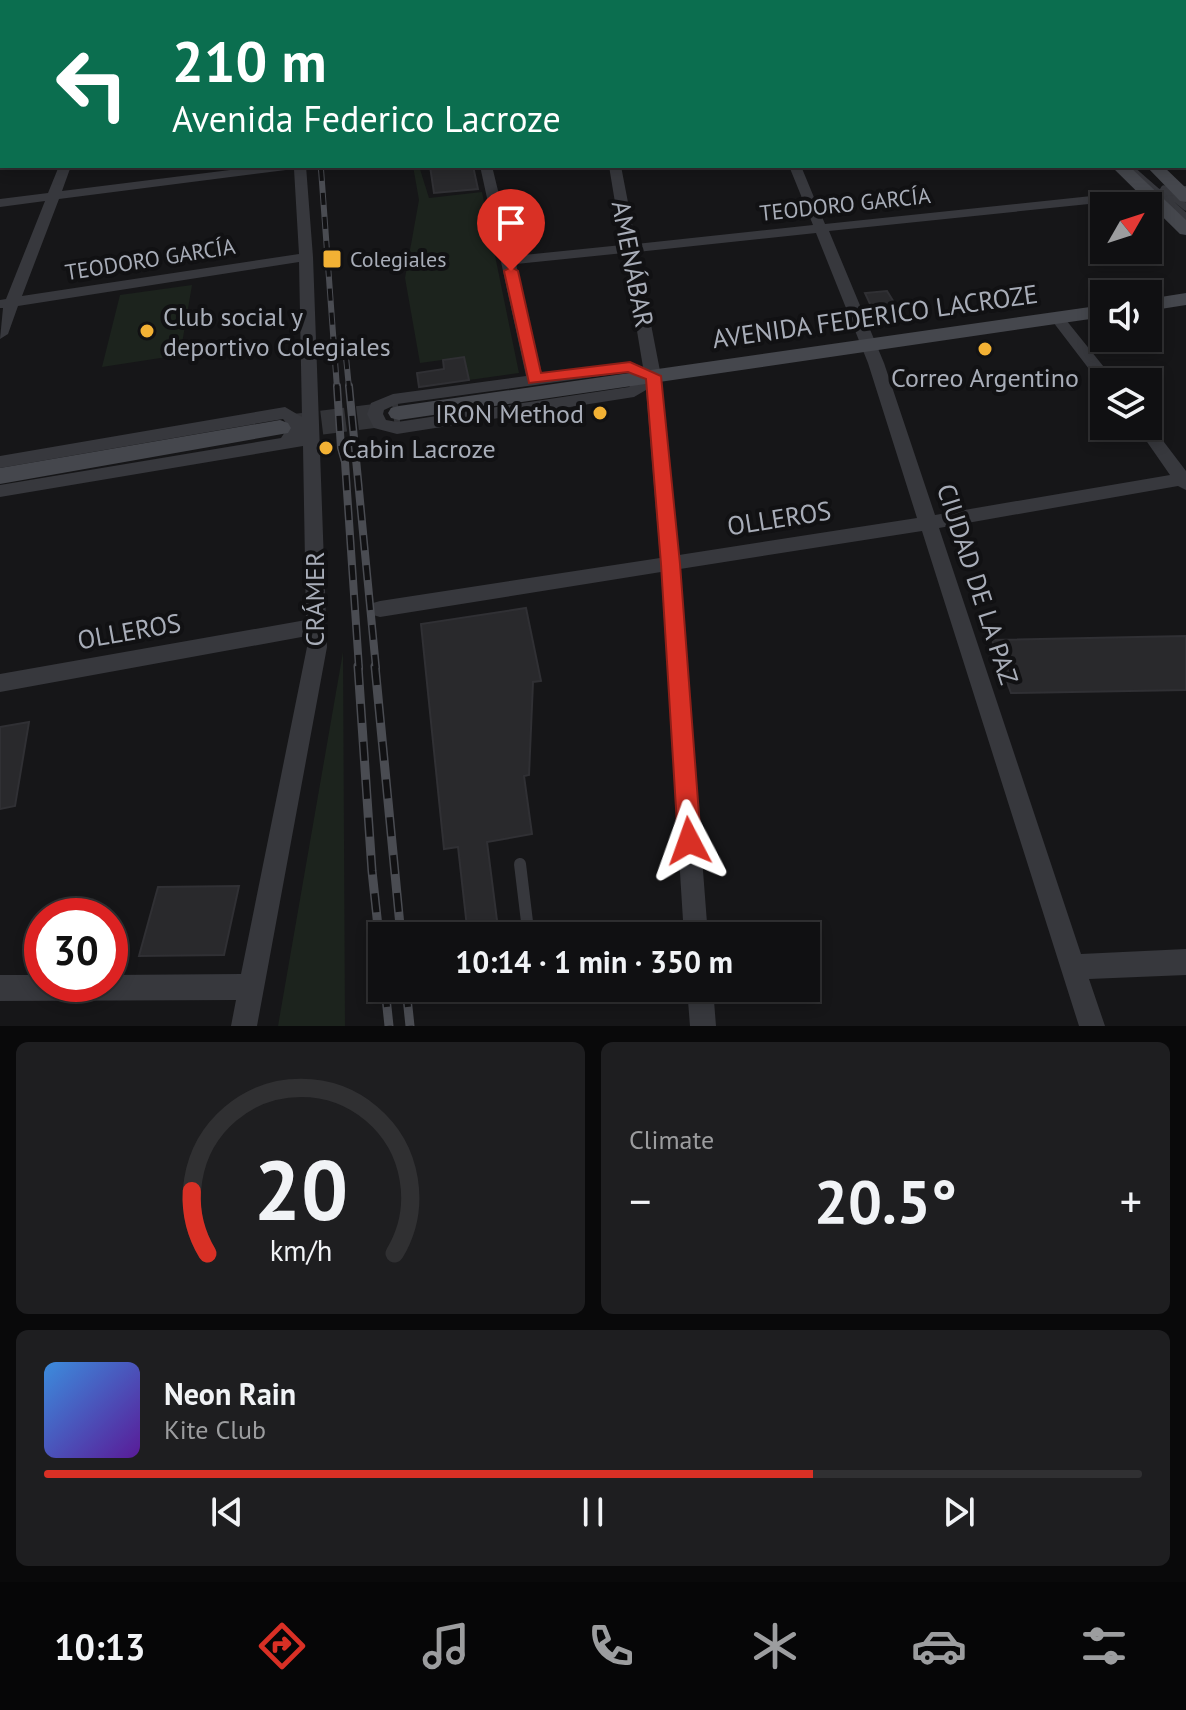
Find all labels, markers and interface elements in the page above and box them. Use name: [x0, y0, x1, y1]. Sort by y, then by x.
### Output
text: 210 m: [172, 25, 327, 97]
icon: left: [40, 32, 144, 136]
text: Avenida Federico Lacroze: [172, 95, 561, 142]
street label: TEODORO GARCÍA: [758, 181, 932, 227]
pin: [477, 189, 545, 271]
north arrow: [1090, 192, 1162, 264]
map controls: [1090, 192, 1162, 440]
street label: AMENÁBAR: [605, 198, 661, 330]
icon: arrive: [489, 201, 533, 245]
street label: TEODORO GARCÍA: [63, 232, 237, 286]
place label: Colegiales: [350, 245, 446, 273]
marker: Colegiales: [321, 248, 343, 270]
street label: AVENIDA FEDERICO LACROZE: [710, 277, 1040, 355]
button: sound: [1090, 280, 1162, 352]
place label: Club social y deportivo Colegiales: [163, 300, 391, 363]
marker: Club social y deportivo Colegiales: [138, 322, 156, 340]
marker: Correo Argentino: [976, 340, 994, 358]
place label: Correo Argentino: [891, 361, 1079, 394]
button: layers: [1090, 368, 1162, 440]
place label: IRON Method: [435, 397, 584, 430]
marker: IRON Method: [591, 404, 609, 422]
place label: Cabin Lacroze: [342, 432, 496, 465]
marker: Cabin Lacroze: [317, 439, 335, 457]
street label: CIUDAD DE LA PAZ: [930, 479, 1026, 689]
street label: OLLEROS: [725, 494, 833, 542]
street label: CRÁMER: [298, 552, 331, 646]
street label: OLLEROS: [75, 606, 183, 656]
position arrow: [647, 799, 731, 883]
speed limit sign: 30: [24, 898, 128, 1002]
text: 10:14 · 1 min · 350 m: [455, 942, 733, 981]
text: Climate: [629, 1123, 714, 1156]
text: 20: [253, 1135, 348, 1243]
text: 20.5°: [814, 1162, 957, 1240]
text: −: [629, 1172, 651, 1229]
text: +: [1120, 1172, 1142, 1229]
text: km/h: [269, 1232, 332, 1269]
text: Neon Rain: [164, 1374, 296, 1413]
text: Kite Club: [164, 1413, 266, 1446]
icon: previous: [205, 1490, 249, 1534]
icon: pause: [571, 1490, 615, 1534]
icon: next: [937, 1490, 981, 1534]
icon: directions: [254, 1618, 310, 1674]
icon: music: [418, 1618, 474, 1674]
icon: phone: [583, 1618, 639, 1674]
icon: climate: [747, 1618, 803, 1674]
icon: car: [911, 1618, 967, 1674]
icon: filters: [1076, 1618, 1132, 1674]
text: 10:13: [54, 1623, 146, 1670]

